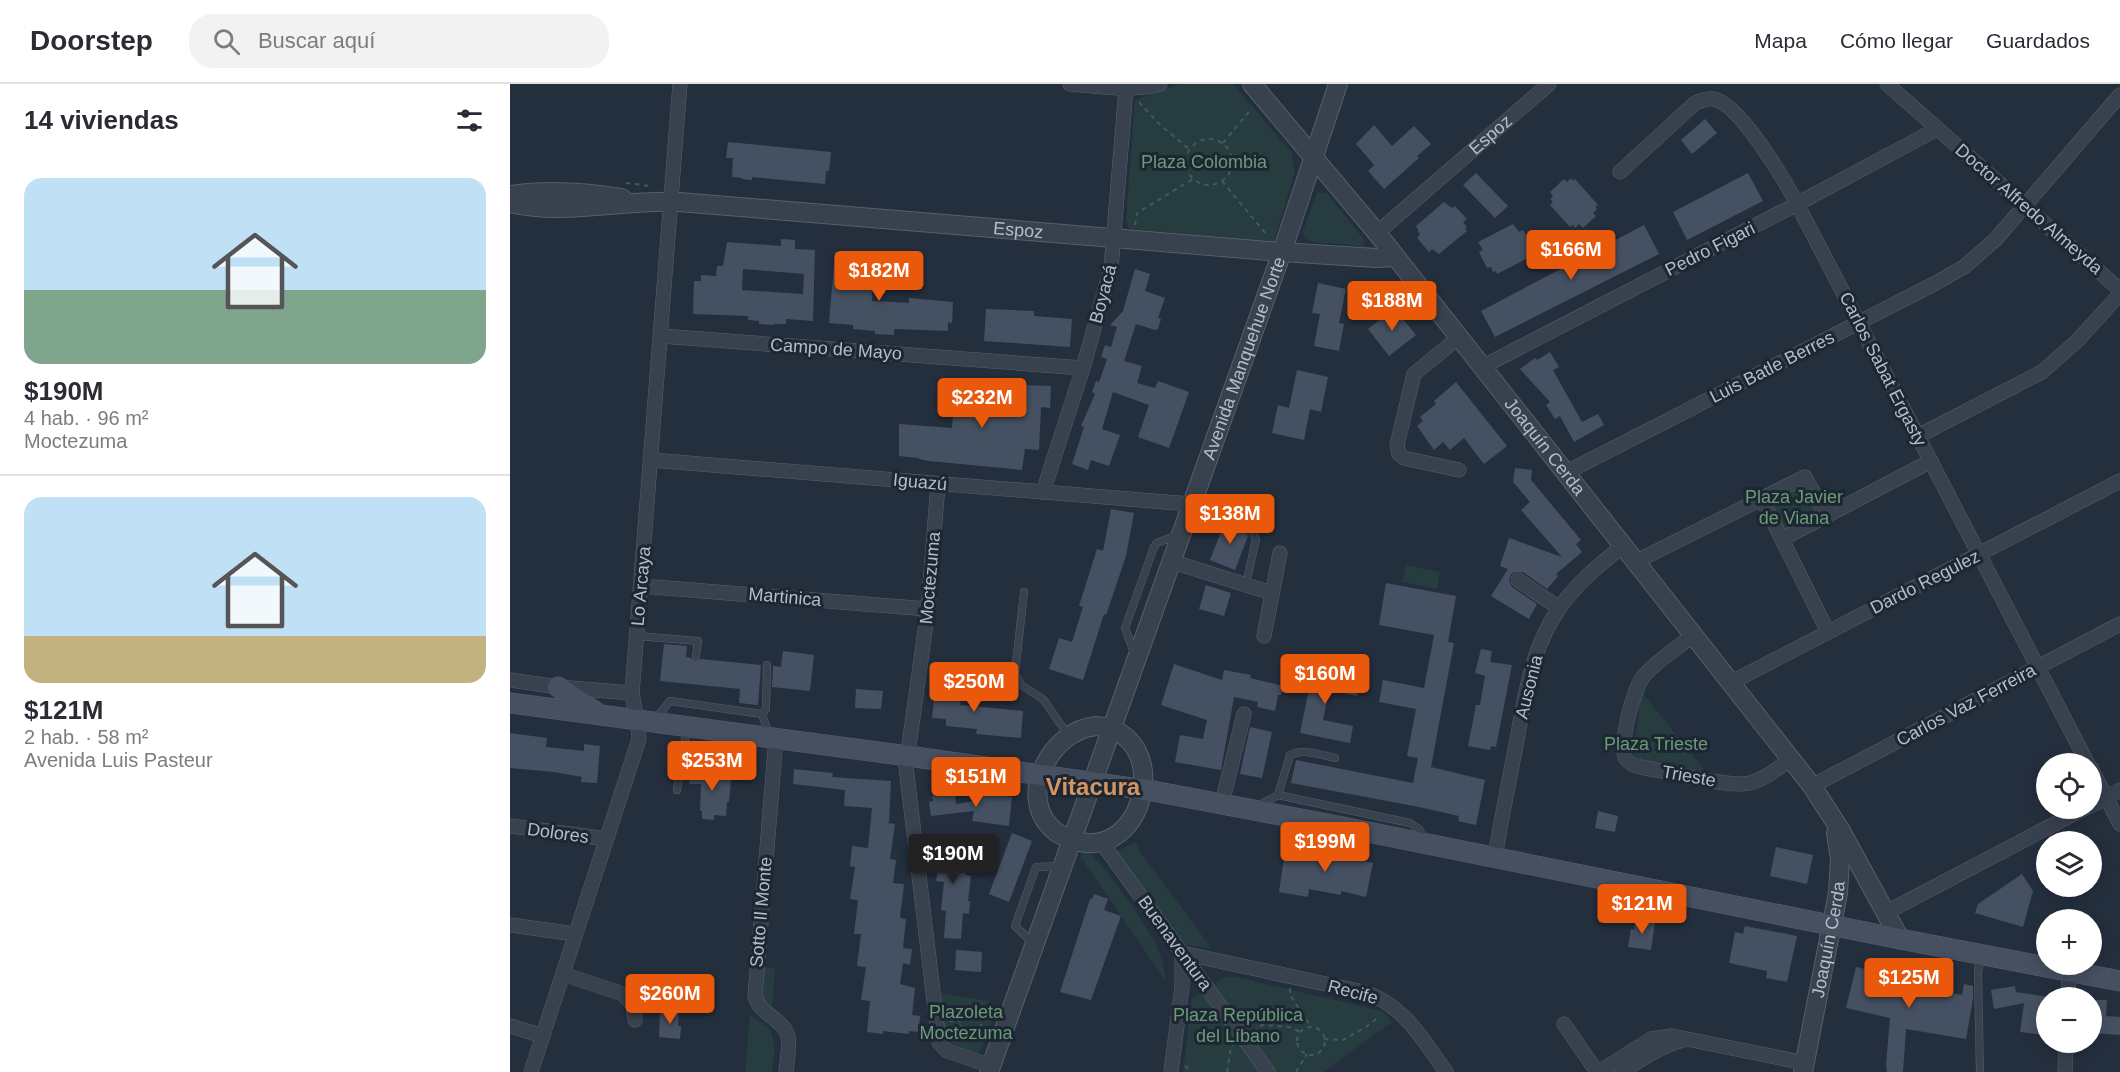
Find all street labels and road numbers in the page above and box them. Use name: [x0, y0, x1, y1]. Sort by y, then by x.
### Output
street label: Espoz: [1465, 111, 1516, 159]
street label: Doctor Alfredo Almeyda: [1951, 140, 2107, 279]
street label: Espoz: [993, 218, 1044, 242]
street label: Pedro Figari: [1662, 218, 1758, 280]
street label: Avenida Manquehue Norte: [1199, 254, 1289, 462]
street label: Boyacá: [1086, 261, 1121, 326]
street label: Carlos Sabat Ergasty: [1835, 289, 1931, 449]
street label: Luis Batle Berres: [1706, 327, 1838, 407]
street label: Campo de Mayo: [769, 334, 903, 364]
street label: Joaquín Cerda: [1500, 394, 1590, 500]
street label: Iguazú: [892, 470, 948, 494]
street label: Moctezuma: [916, 530, 944, 625]
street label: Lo Arcaya: [628, 544, 655, 627]
street label: Dardo Regulez: [1867, 546, 1983, 618]
street label: Martinica: [748, 584, 823, 610]
street label: Ausonia: [1511, 652, 1547, 721]
street label: Carlos Vaz Ferreira: [1893, 659, 2040, 750]
street label: Trieste: [1661, 761, 1717, 791]
street label: Dolores: [526, 819, 590, 847]
street label: Sotto Il Monte: [746, 856, 776, 968]
street label: Joaquín Cerda: [1808, 880, 1849, 999]
street label: Buenaventura: [1134, 892, 1217, 995]
street label: Recife: [1326, 976, 1380, 1008]

